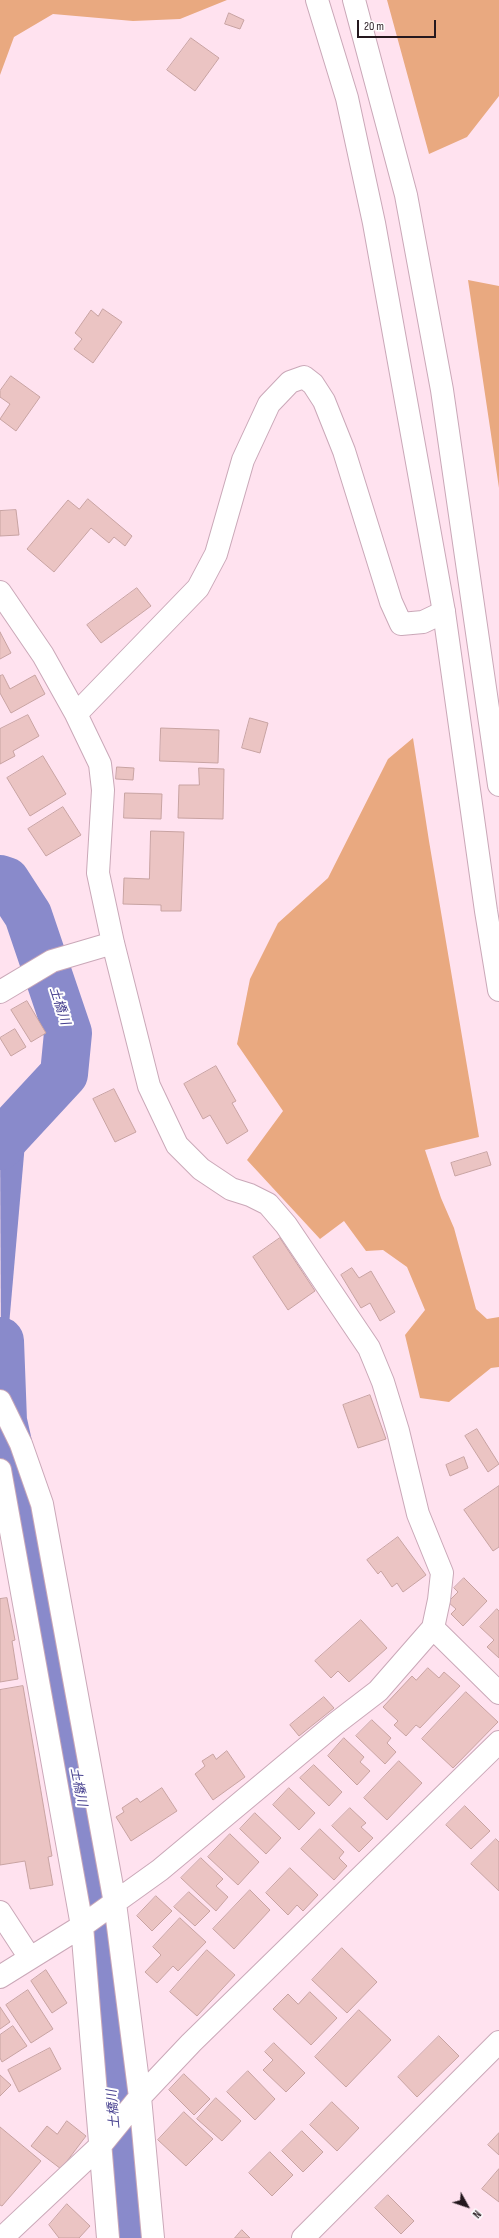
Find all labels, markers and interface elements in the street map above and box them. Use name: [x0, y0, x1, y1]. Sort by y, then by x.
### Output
scale bar: [359, 12, 438, 38]
text: 20 m: [364, 19, 384, 34]
water label: 土橋川: [46, 985, 72, 1027]
water label: 土橋川: [67, 1766, 89, 1808]
water label: 土橋川: [105, 2089, 123, 2129]
north arrow: [447, 2186, 487, 2226]
text: N: [470, 2208, 483, 2220]

